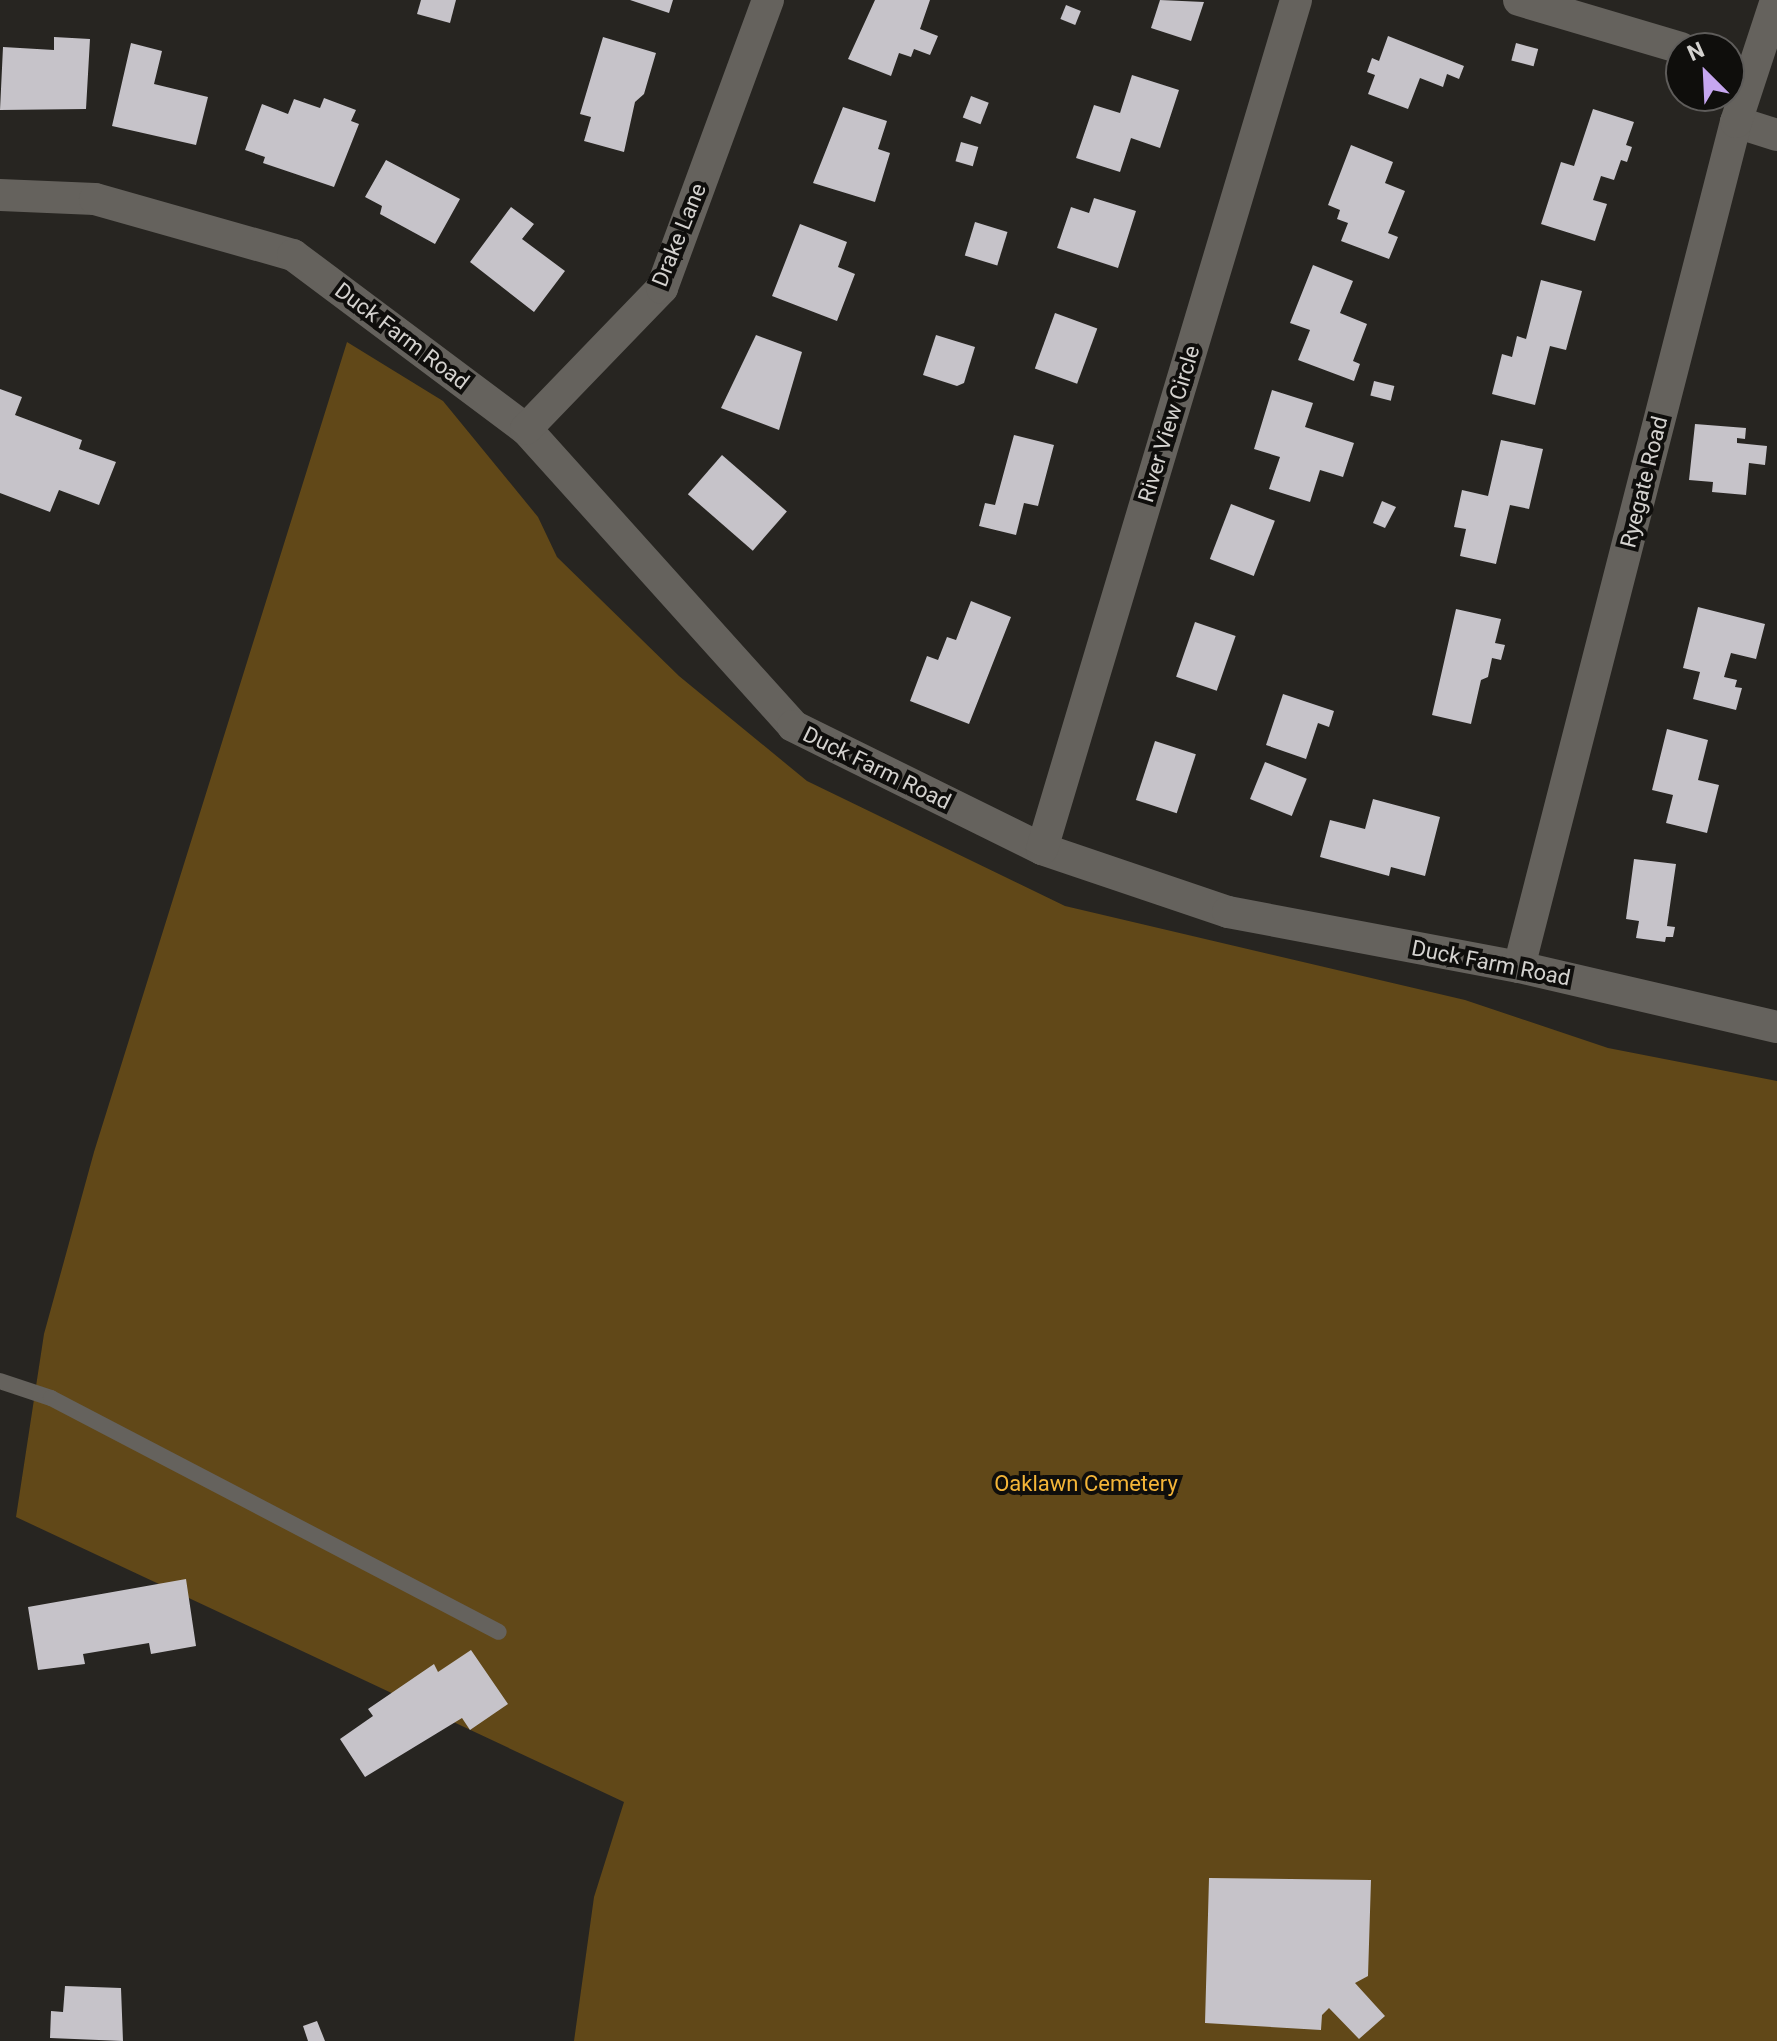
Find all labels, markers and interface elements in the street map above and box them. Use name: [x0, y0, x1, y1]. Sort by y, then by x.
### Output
north arrow: [1665, 32, 1745, 112]
text: N: [1684, 37, 1708, 66]
street label: Drake Lane: [646, 179, 712, 291]
street label: Duck Farm Road: [330, 277, 474, 395]
street label: River View Circle: [1133, 342, 1205, 506]
street label: Ryegate Road: [1615, 414, 1673, 550]
street label: Duck Farm Road: [799, 721, 955, 815]
street label: Duck Farm Road: [1409, 935, 1573, 991]
park label: Oaklawn Cemetery: [994, 1471, 1178, 1497]

